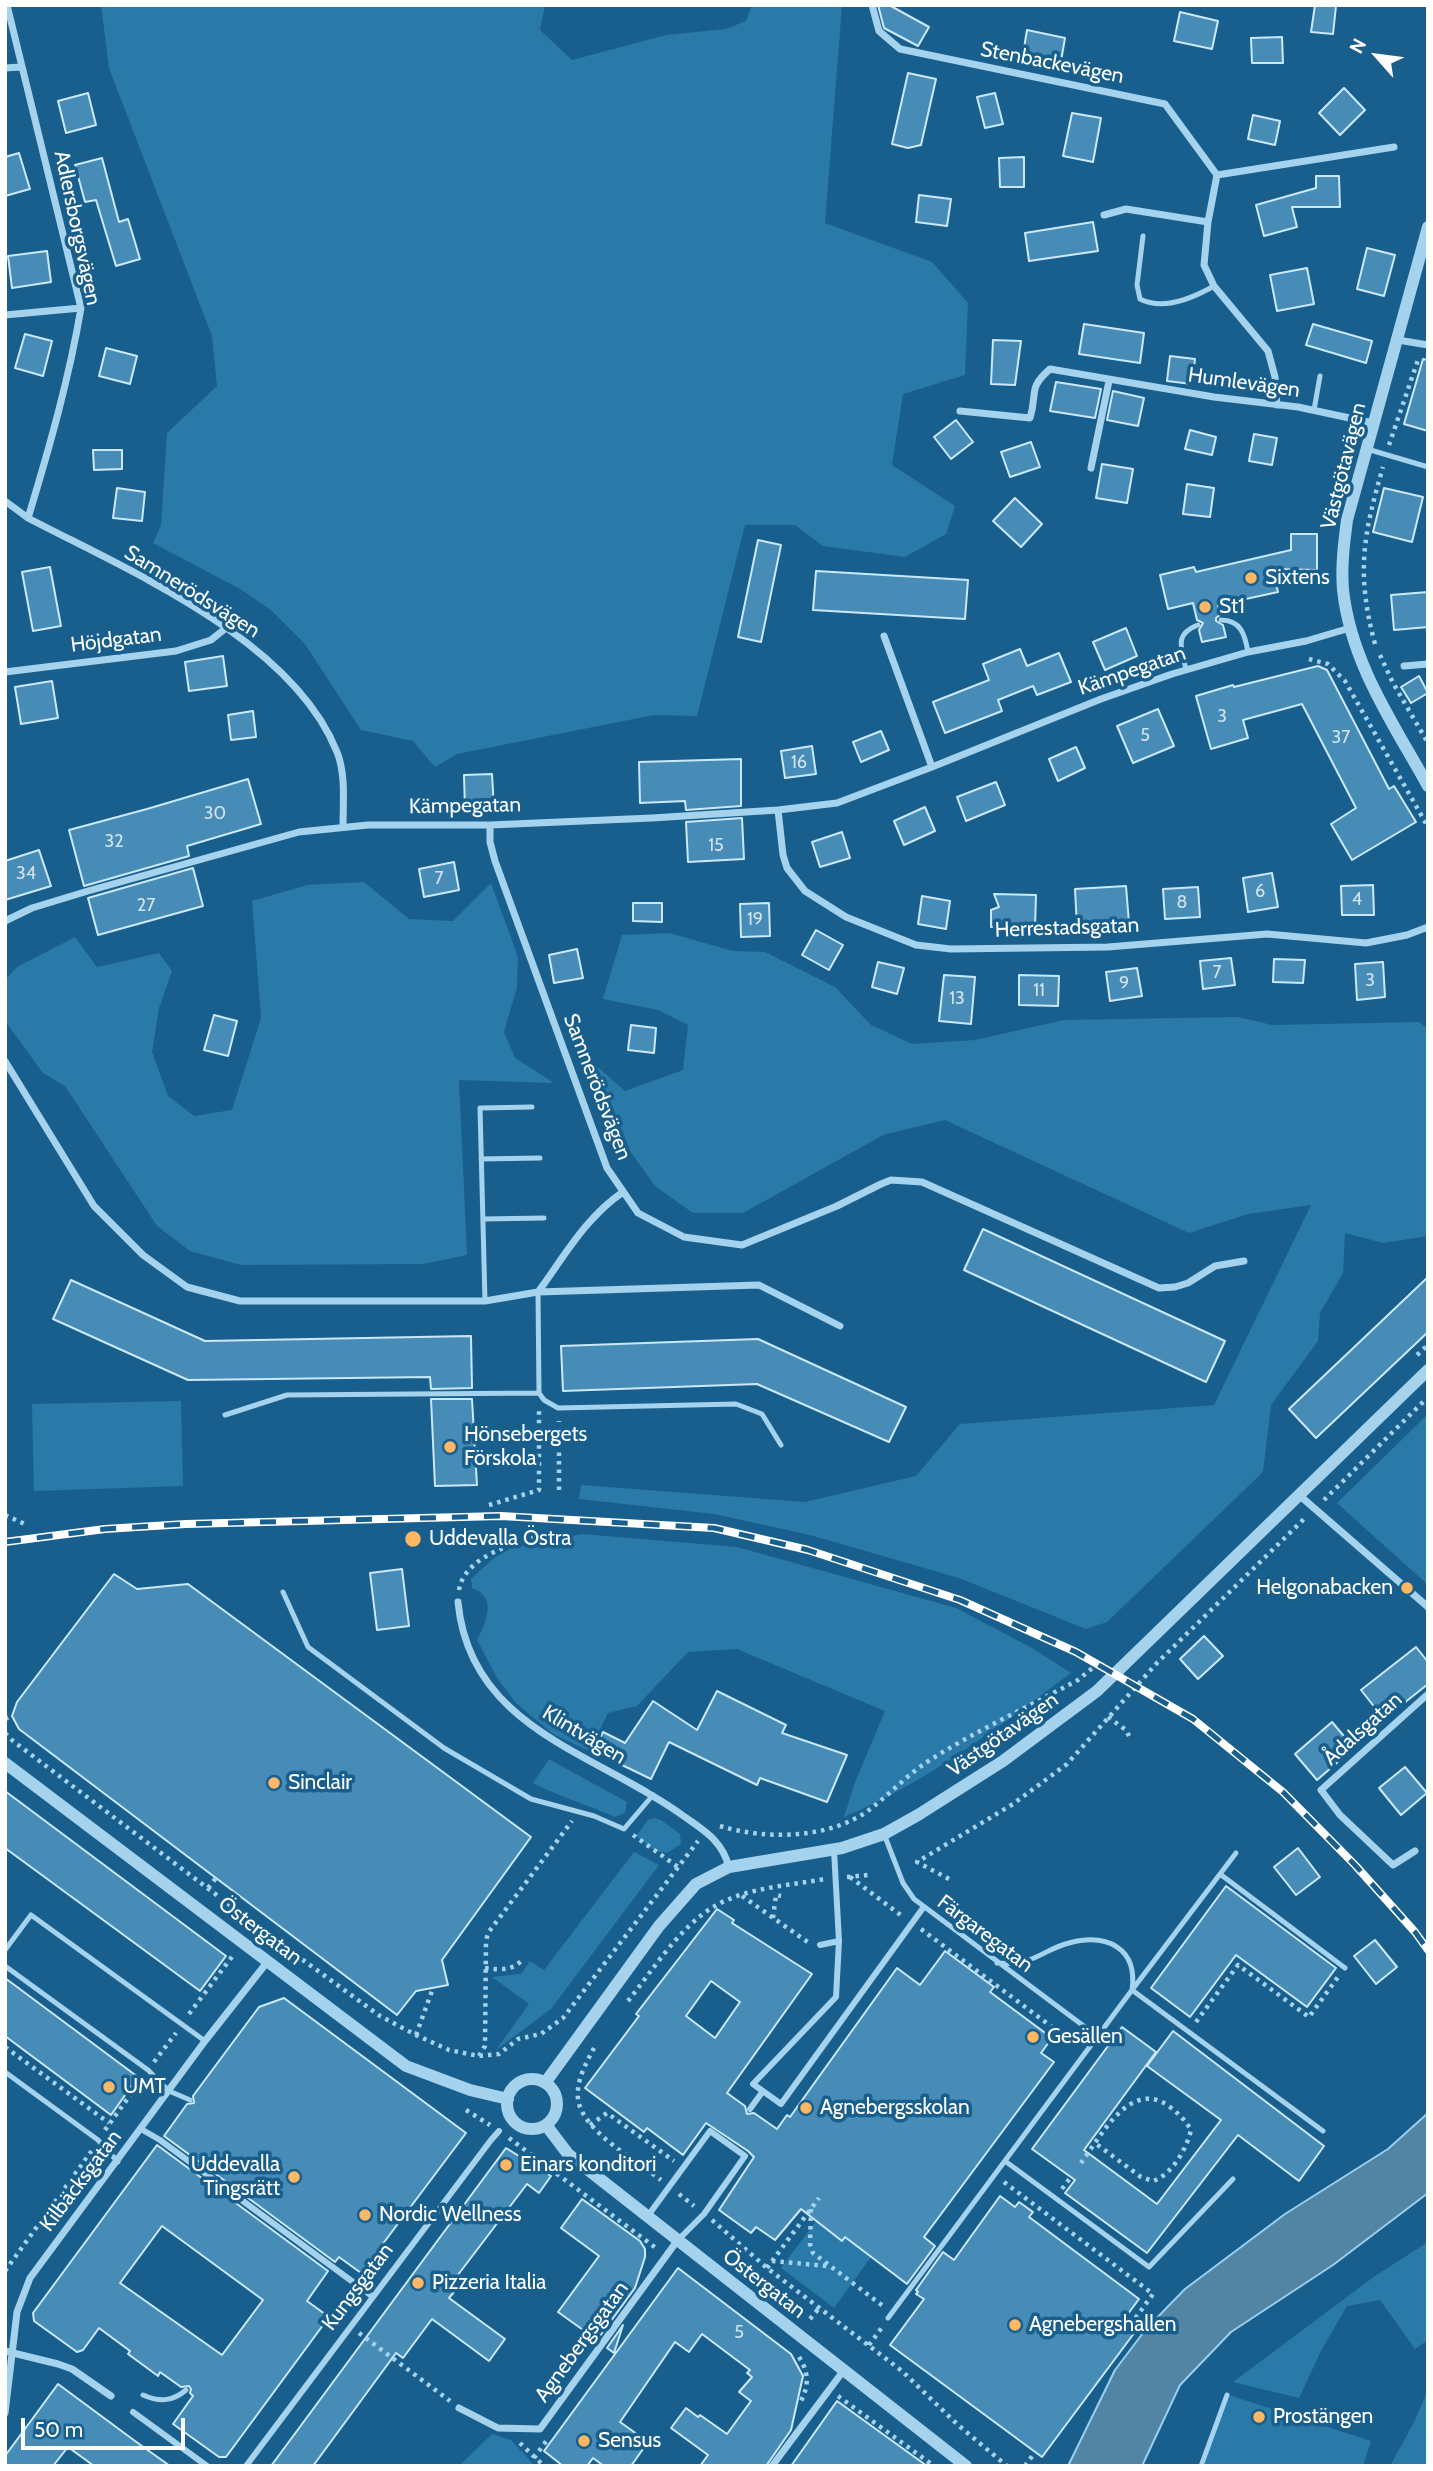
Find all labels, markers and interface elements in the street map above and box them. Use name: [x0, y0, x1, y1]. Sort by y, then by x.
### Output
north arrow: [1342, 21, 1412, 91]
text: N: [1345, 35, 1371, 57]
street label: Stenbackevägen: [978, 37, 1126, 89]
street label: Adlersborgsvägen: [48, 148, 106, 308]
street label: Humlevägen: [1186, 363, 1302, 403]
street label: Västgötavägen: [1316, 400, 1372, 532]
street label: Samnerödsvägen: [120, 540, 264, 644]
place label: Sixtens: [1265, 565, 1330, 591]
marker: Sixtens: [1243, 570, 1259, 586]
place label: St1: [1219, 594, 1245, 620]
marker: St1: [1197, 599, 1213, 615]
street label: Höjdgatan: [69, 622, 163, 658]
street label: Kämpegatan: [1075, 641, 1189, 701]
house number: 3: [1217, 706, 1227, 728]
house number: 5: [1140, 725, 1150, 747]
house number: 37: [1332, 727, 1350, 749]
house number: 16: [791, 752, 807, 774]
street label: Kämpegatan: [409, 792, 521, 820]
house number: 30: [204, 803, 226, 825]
house number: 32: [104, 831, 124, 853]
house number: 15: [708, 835, 724, 857]
house number: 34: [16, 863, 36, 885]
house number: 7: [434, 868, 444, 890]
house number: 6: [1255, 881, 1265, 903]
house number: 4: [1352, 889, 1362, 911]
house number: 8: [1177, 892, 1187, 914]
house number: 27: [137, 895, 155, 917]
house number: 19: [747, 909, 763, 931]
street label: Herrestadsgatan: [994, 913, 1140, 943]
house number: 7: [1212, 962, 1222, 984]
house number: 3: [1365, 970, 1375, 992]
house number: 9: [1119, 973, 1129, 995]
house number: 11: [1033, 980, 1045, 1002]
house number: 13: [949, 988, 965, 1010]
street label: Samnerödsvägen: [558, 1010, 636, 1164]
place label: Hönsebergets Förskola: [464, 1422, 587, 1472]
marker: Hönsebergets Förskola: [442, 1439, 458, 1455]
place label: Uddevalla Östra: [429, 1526, 571, 1552]
marker: Uddevalla Östra: [403, 1529, 423, 1549]
place label: Helgonabacken: [1256, 1575, 1393, 1601]
marker: Helgonabacken: [1399, 1580, 1415, 1596]
street label: Västgötavägen: [943, 1687, 1063, 1783]
street label: Ådalsgatan: [1318, 1687, 1408, 1771]
street label: Klintvägen: [538, 1700, 630, 1770]
place label: Sinclair: [288, 1770, 352, 1796]
marker: Sinclair: [266, 1775, 282, 1791]
street label: Färgaregatan: [932, 1890, 1038, 1978]
street label: Östergatan: [213, 1891, 307, 1971]
place label: Gesällen: [1047, 2024, 1123, 2050]
marker: Gesällen: [1025, 2029, 1041, 2045]
place label: UMT: [123, 2074, 166, 2100]
marker: UMT: [101, 2079, 117, 2095]
place label: Agnebergsskolan: [820, 2095, 970, 2121]
marker: Agnebergsskolan: [798, 2100, 814, 2116]
street label: Kilbäcksgatan: [35, 2125, 127, 2237]
place label: Uddevalla Tingsrätt: [191, 2152, 280, 2202]
place label: Einars konditori: [520, 2152, 656, 2178]
marker: Einars konditori: [498, 2157, 514, 2173]
marker: Uddevalla Tingsrätt: [286, 2169, 302, 2185]
place label: Nordic Wellness: [379, 2202, 521, 2228]
marker: Nordic Wellness: [357, 2207, 373, 2223]
street label: Kungsgatan: [317, 2238, 399, 2336]
street label: Östergatan: [718, 2244, 810, 2324]
place label: Pizzeria Italia: [432, 2270, 546, 2296]
marker: Pizzeria Italia: [410, 2275, 426, 2291]
street label: Agnebergsgatan: [530, 2277, 634, 2407]
place label: Agnebergshallen: [1029, 2312, 1177, 2338]
marker: Agnebergshallen: [1007, 2317, 1023, 2333]
house number: 5: [734, 2322, 744, 2344]
scale bar: [24, 2404, 189, 2448]
place label: Prostängen: [1273, 2404, 1373, 2430]
marker: Prostängen: [1251, 2409, 1267, 2425]
text: 50 m: [34, 2417, 83, 2442]
place label: Sensus: [598, 2428, 661, 2454]
marker: Sensus: [576, 2433, 592, 2449]

